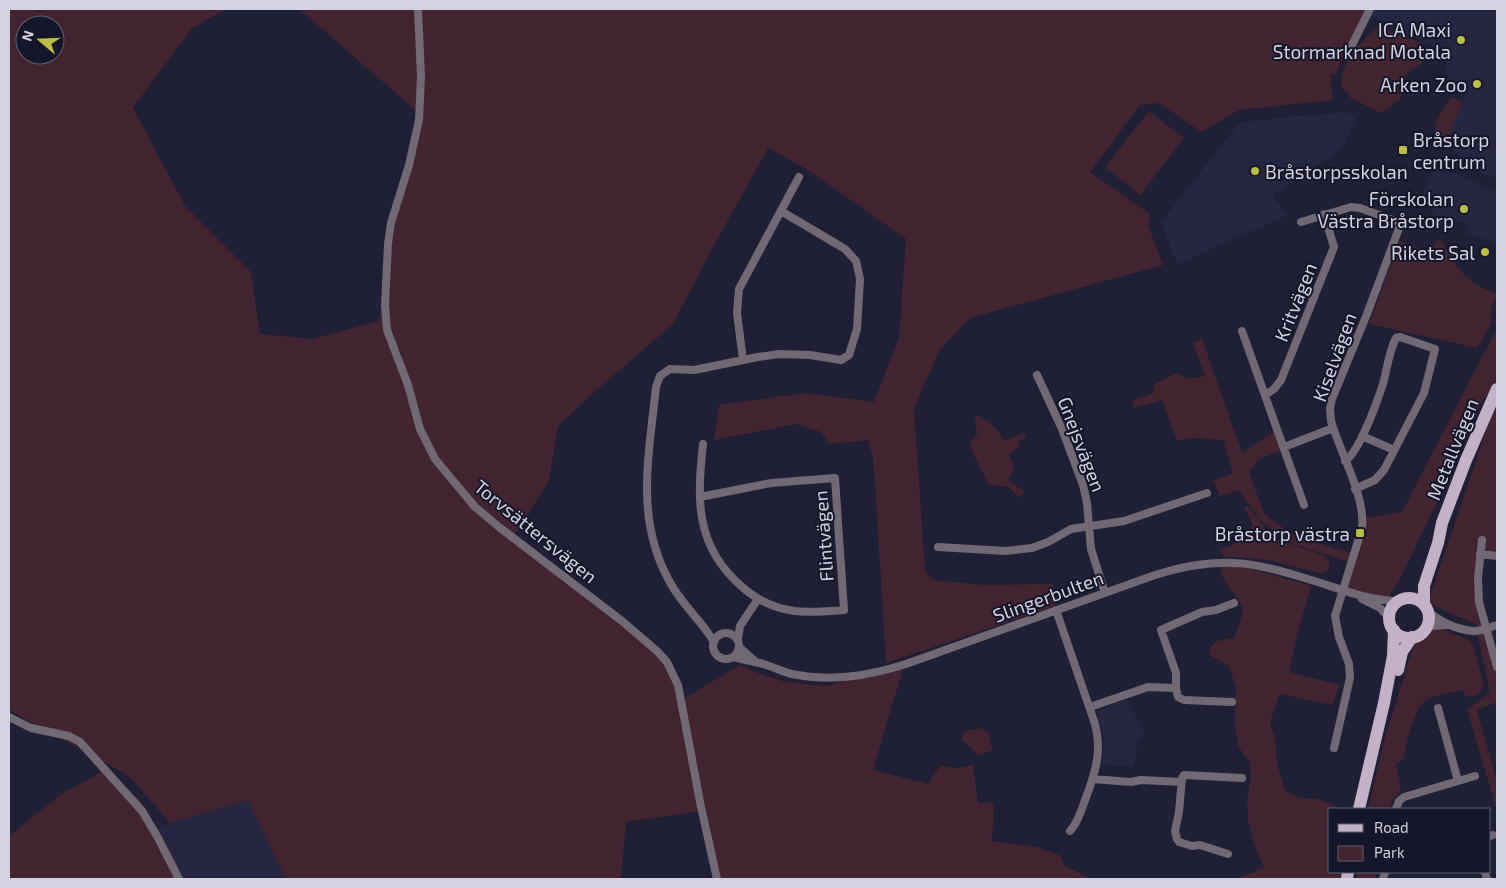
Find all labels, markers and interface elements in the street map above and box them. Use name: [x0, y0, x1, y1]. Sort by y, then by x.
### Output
north arrow: [15, 15, 65, 65]
place label: ICA Maxi Stormarknad Motala: [1273, 18, 1451, 63]
text: N: [18, 28, 37, 43]
marker: ICA Maxi Stormarknad Motala: [1455, 34, 1467, 46]
place label: Arken Zoo: [1380, 73, 1467, 96]
marker: Arken Zoo: [1471, 78, 1483, 90]
place label: Bråstorp centrum: [1413, 128, 1489, 173]
marker: Bråstorp centrum: [1397, 144, 1409, 156]
place label: Bråstorpsskolan: [1265, 160, 1408, 183]
marker: Bråstorpsskolan: [1249, 165, 1261, 177]
place label: Förskolan Västra Bråstorp: [1317, 187, 1454, 232]
marker: Förskolan Västra Bråstorp: [1458, 203, 1470, 215]
place label: Rikets Sal: [1391, 241, 1475, 264]
marker: Rikets Sal: [1479, 246, 1491, 258]
street label: Kritvägen: [1269, 259, 1321, 345]
street label: Kiselvägen: [1307, 309, 1361, 405]
street label: Gnejsvägen: [1053, 393, 1111, 495]
street label: Metallvägen: [1421, 395, 1483, 503]
street label: Torvsättersvägen: [470, 474, 602, 588]
street label: Flintvägen: [808, 490, 838, 582]
place label: Bråstorp västra: [1215, 522, 1350, 545]
marker: Bråstorp västra: [1354, 527, 1366, 539]
street label: Slingerbulten: [990, 565, 1106, 627]
legend: [1328, 808, 1491, 873]
text: Road: [1374, 818, 1409, 836]
text: Park: [1374, 843, 1405, 861]

